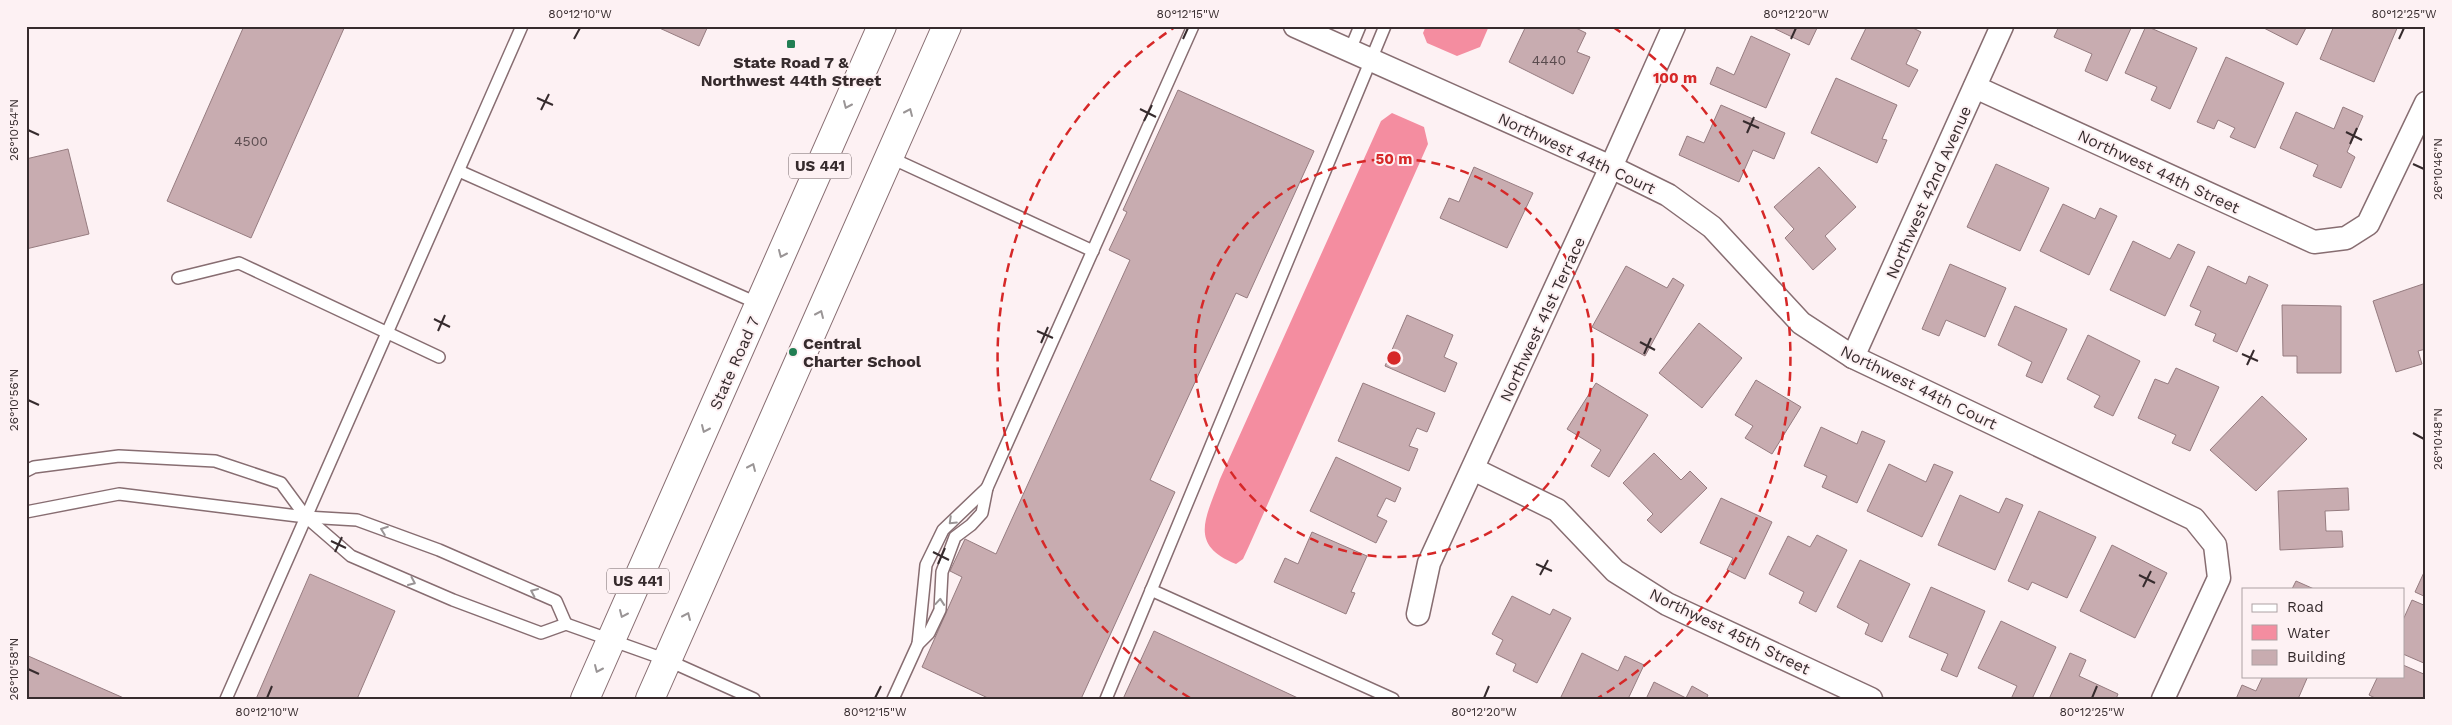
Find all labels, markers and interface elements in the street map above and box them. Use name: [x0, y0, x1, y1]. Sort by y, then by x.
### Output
text: 80°12'10"W: [548, 7, 612, 21]
text: 80°12'15"W: [1157, 7, 1220, 21]
text: 80°12'20"W: [1763, 7, 1829, 21]
text: 80°12'25"W: [2371, 7, 2437, 21]
marker: State Road 7 & Northwest 44th Street: [785, 38, 797, 50]
house number: 4440: [1532, 52, 1566, 68]
place label: State Road 7 & Northwest 44th Street: [701, 53, 881, 90]
text: 100 m: [1653, 69, 1697, 87]
text: 26°10'54"N: [7, 99, 21, 161]
one-way arrow: [843, 100, 854, 109]
street label: Northwest 42nd Avenue: [1882, 103, 1975, 282]
one-way arrow: [902, 108, 913, 117]
street label: Northwest 44th Court: [1495, 109, 1659, 198]
street label: Northwest 44th Street: [2075, 126, 2243, 217]
house number: 4500: [234, 133, 268, 149]
text: 26°10'46"N: [2431, 138, 2445, 200]
text: 50 m: [1376, 150, 1412, 168]
road number: US 441: [789, 154, 851, 178]
street label: Northwest 41st Terrace: [1496, 234, 1589, 405]
one-way arrow: [777, 249, 788, 258]
one-way arrow: [813, 310, 824, 319]
street label: State Road 7: [705, 314, 763, 413]
place label: Central Charter School: [803, 334, 922, 371]
street label: Northwest 44th Court: [1838, 341, 2000, 434]
marker: Central Charter School: [787, 346, 799, 358]
centre of rings: [1385, 349, 1403, 367]
text: 26°10'56"N: [7, 369, 21, 431]
text: 26°10'48"N: [2431, 408, 2445, 470]
one-way arrow: [700, 424, 711, 433]
one-way arrow: [746, 463, 757, 472]
one-way arrow: [948, 515, 957, 524]
one-way arrow: [380, 526, 389, 536]
road number: US 441: [607, 568, 669, 594]
one-way arrow: [407, 576, 416, 587]
street label: Northwest 45th Street: [1647, 584, 1813, 679]
one-way arrow: [530, 587, 539, 598]
legend: [2242, 588, 2404, 678]
one-way arrow: [935, 598, 946, 606]
text: Road: [2287, 598, 2324, 616]
one-way arrow: [618, 609, 629, 618]
one-way arrow: [680, 612, 691, 621]
text: Water: [2287, 624, 2330, 642]
text: 26°10'58"N: [7, 638, 21, 700]
text: Building: [2287, 648, 2345, 666]
one-way arrow: [594, 664, 605, 673]
text: 80°12'10"W: [235, 705, 299, 719]
text: 80°12'15"W: [844, 705, 907, 719]
text: 80°12'20"W: [1451, 705, 1517, 719]
text: 80°12'25"W: [2059, 705, 2125, 719]

